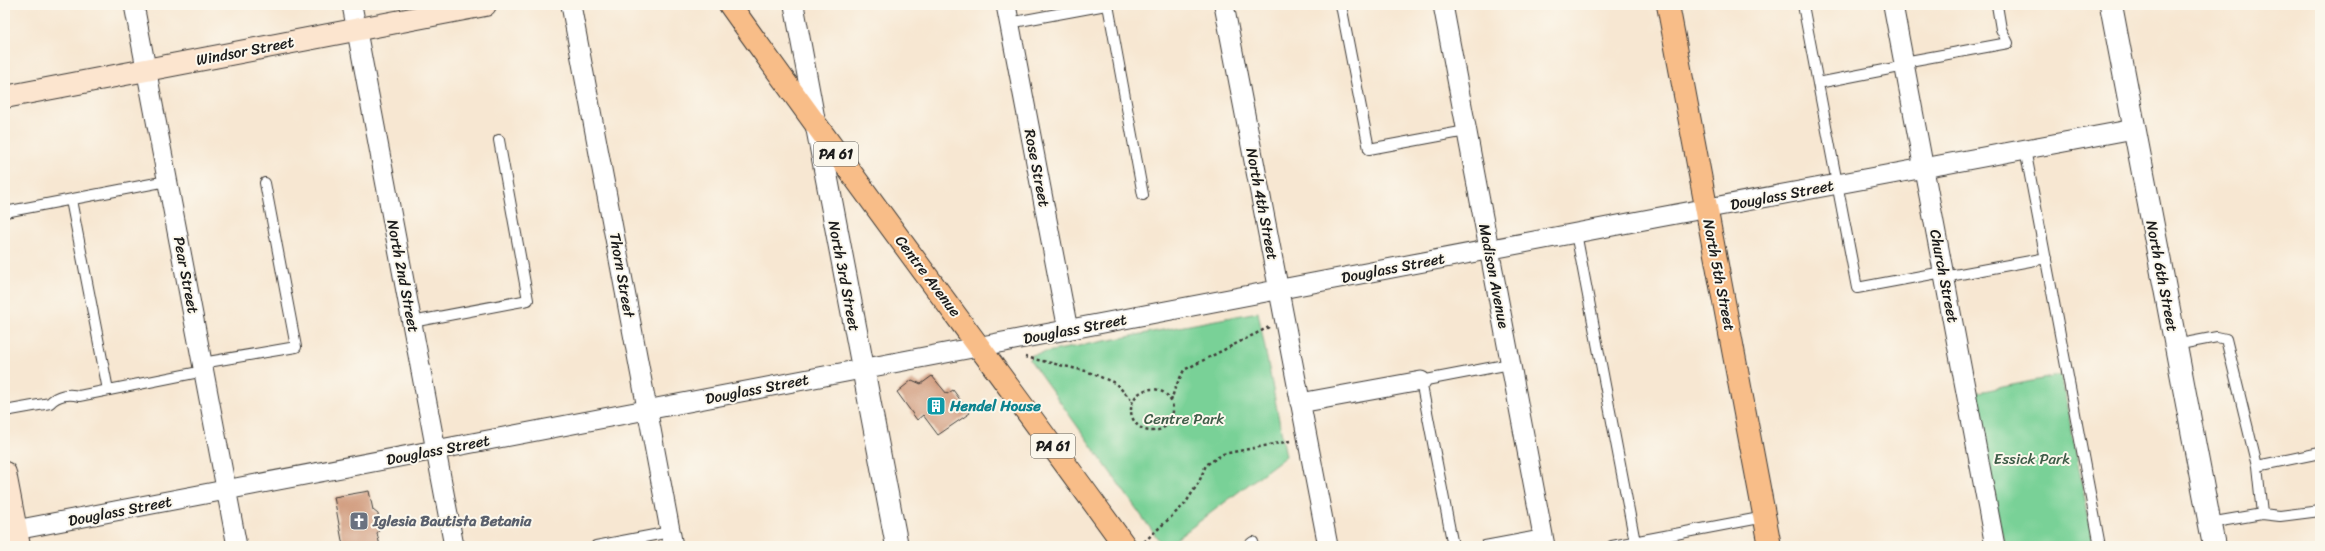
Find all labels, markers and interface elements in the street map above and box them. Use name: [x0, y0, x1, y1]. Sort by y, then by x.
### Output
street label: Windsor Street: [194, 29, 297, 73]
street label: Rose Street: [1017, 127, 1057, 210]
road number: PA 61: [814, 142, 858, 166]
street label: North 4th Street: [1238, 146, 1286, 263]
street label: Douglass Street: [1728, 172, 1836, 218]
street label: North 2nd Street: [379, 217, 427, 335]
street label: North 5th Street: [1695, 217, 1743, 334]
street label: North 3rd Street: [821, 218, 868, 334]
street label: North 6th Street: [2138, 218, 2186, 334]
street label: Madison Avenue: [1471, 221, 1517, 331]
street label: Church Street: [1922, 227, 1966, 325]
street label: Centre Avenue: [888, 229, 968, 323]
street label: Thorn Street: [602, 231, 642, 320]
street label: Pear Street: [166, 234, 206, 316]
street label: Douglass Street: [1339, 245, 1447, 291]
street label: Douglass Street: [1021, 306, 1129, 352]
street label: Douglass Street: [703, 366, 811, 412]
place label: Hendel House: [949, 393, 1041, 419]
building icon: Hendel House: [925, 395, 947, 417]
park label: Centre Park: [1144, 406, 1224, 432]
street label: Douglass Street: [384, 427, 492, 473]
road number: PA 61: [1031, 434, 1075, 458]
park label: Essick Park: [1994, 446, 2070, 472]
street label: Douglass Street: [66, 488, 174, 534]
place label: Iglesia Bautista Betania: [372, 508, 532, 534]
church icon: Iglesia Bautista Betania: [348, 510, 370, 532]

